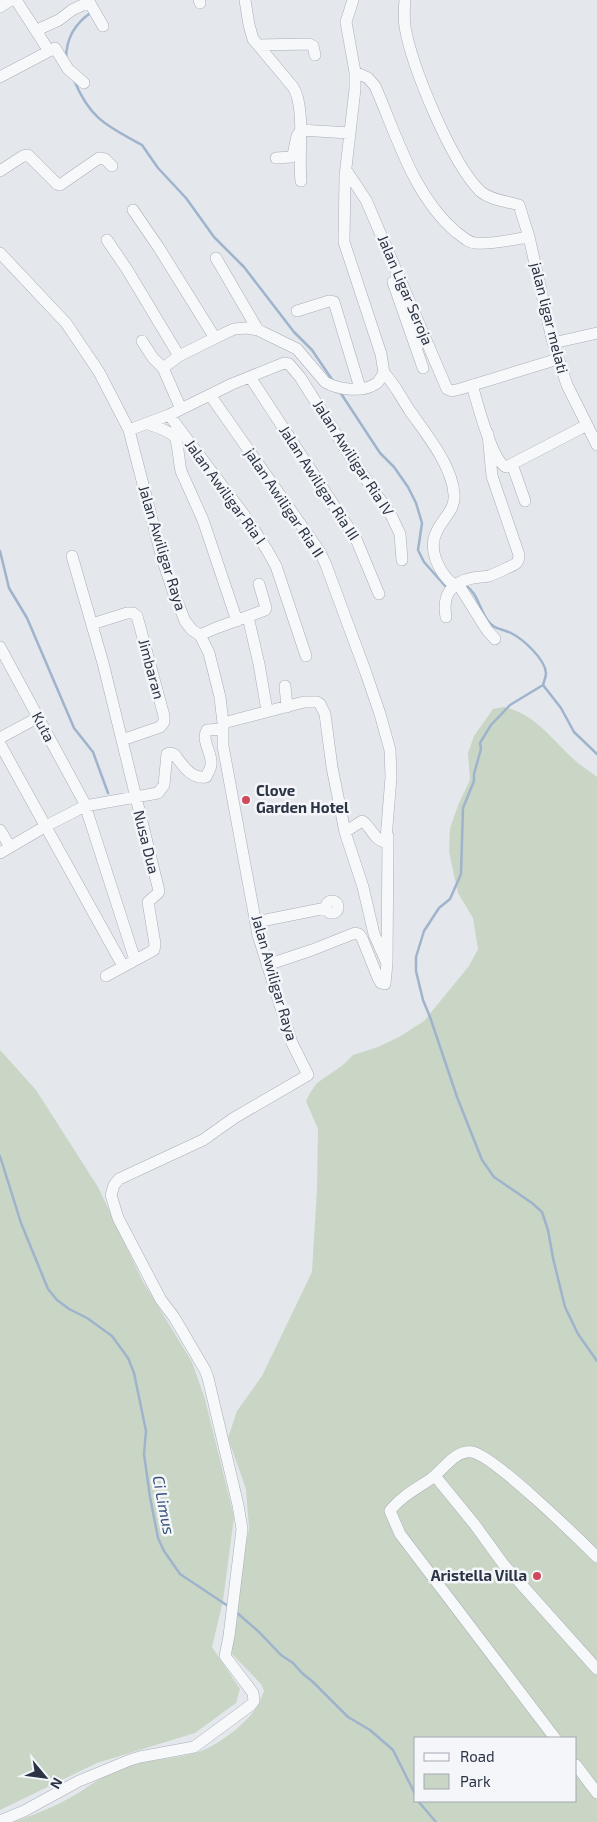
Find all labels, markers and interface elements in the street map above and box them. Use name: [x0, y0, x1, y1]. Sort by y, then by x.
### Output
street label: Jalan Ligar Seroja: [374, 232, 437, 348]
street label: jalan ligar melati: [527, 260, 572, 375]
street label: Jalan Awiligar Ria IV: [310, 396, 398, 519]
street label: Jalan Awiligar Ria III: [276, 422, 364, 543]
street label: Jalan Awiligar Ria I: [182, 435, 270, 547]
street label: jalan Awiligar Ria II: [241, 444, 328, 561]
street label: Jalan Awiligar Raya: [135, 483, 191, 613]
street label: Jimbaran: [135, 637, 169, 701]
street label: Kuta: [29, 708, 59, 745]
place label: Clove Garden Hotel: [256, 781, 349, 816]
marker: Clove Garden Hotel: [240, 794, 252, 806]
street label: Nusa Dua: [130, 808, 164, 876]
street label: Jalan Awiligar Raya: [248, 913, 302, 1043]
water label: Ci Limus: [149, 1474, 180, 1536]
place label: Aristella Villa: [431, 1566, 527, 1584]
marker: Aristella Villa: [531, 1570, 543, 1582]
legend: [414, 1737, 577, 1802]
text: Road: [460, 1747, 495, 1765]
north arrow: [20, 1752, 70, 1802]
text: Park: [460, 1772, 491, 1790]
text: N: [47, 1775, 67, 1792]

